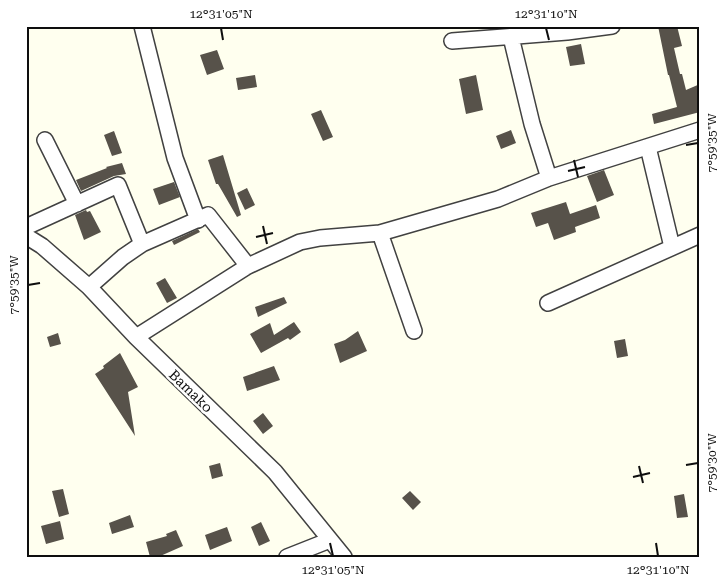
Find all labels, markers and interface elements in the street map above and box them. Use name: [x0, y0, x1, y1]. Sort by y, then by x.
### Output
text: 12°31'05"N: [189, 7, 253, 21]
text: 12°31'10"N: [514, 7, 578, 21]
text: 7°59'35"W: [705, 113, 719, 173]
text: 7°59'35"W: [7, 255, 21, 315]
street label: Bamako: [166, 366, 216, 416]
text: 7°59'30"W: [705, 433, 719, 493]
text: 12°31'05"N: [301, 563, 365, 577]
text: 12°31'10"N: [626, 563, 690, 577]

